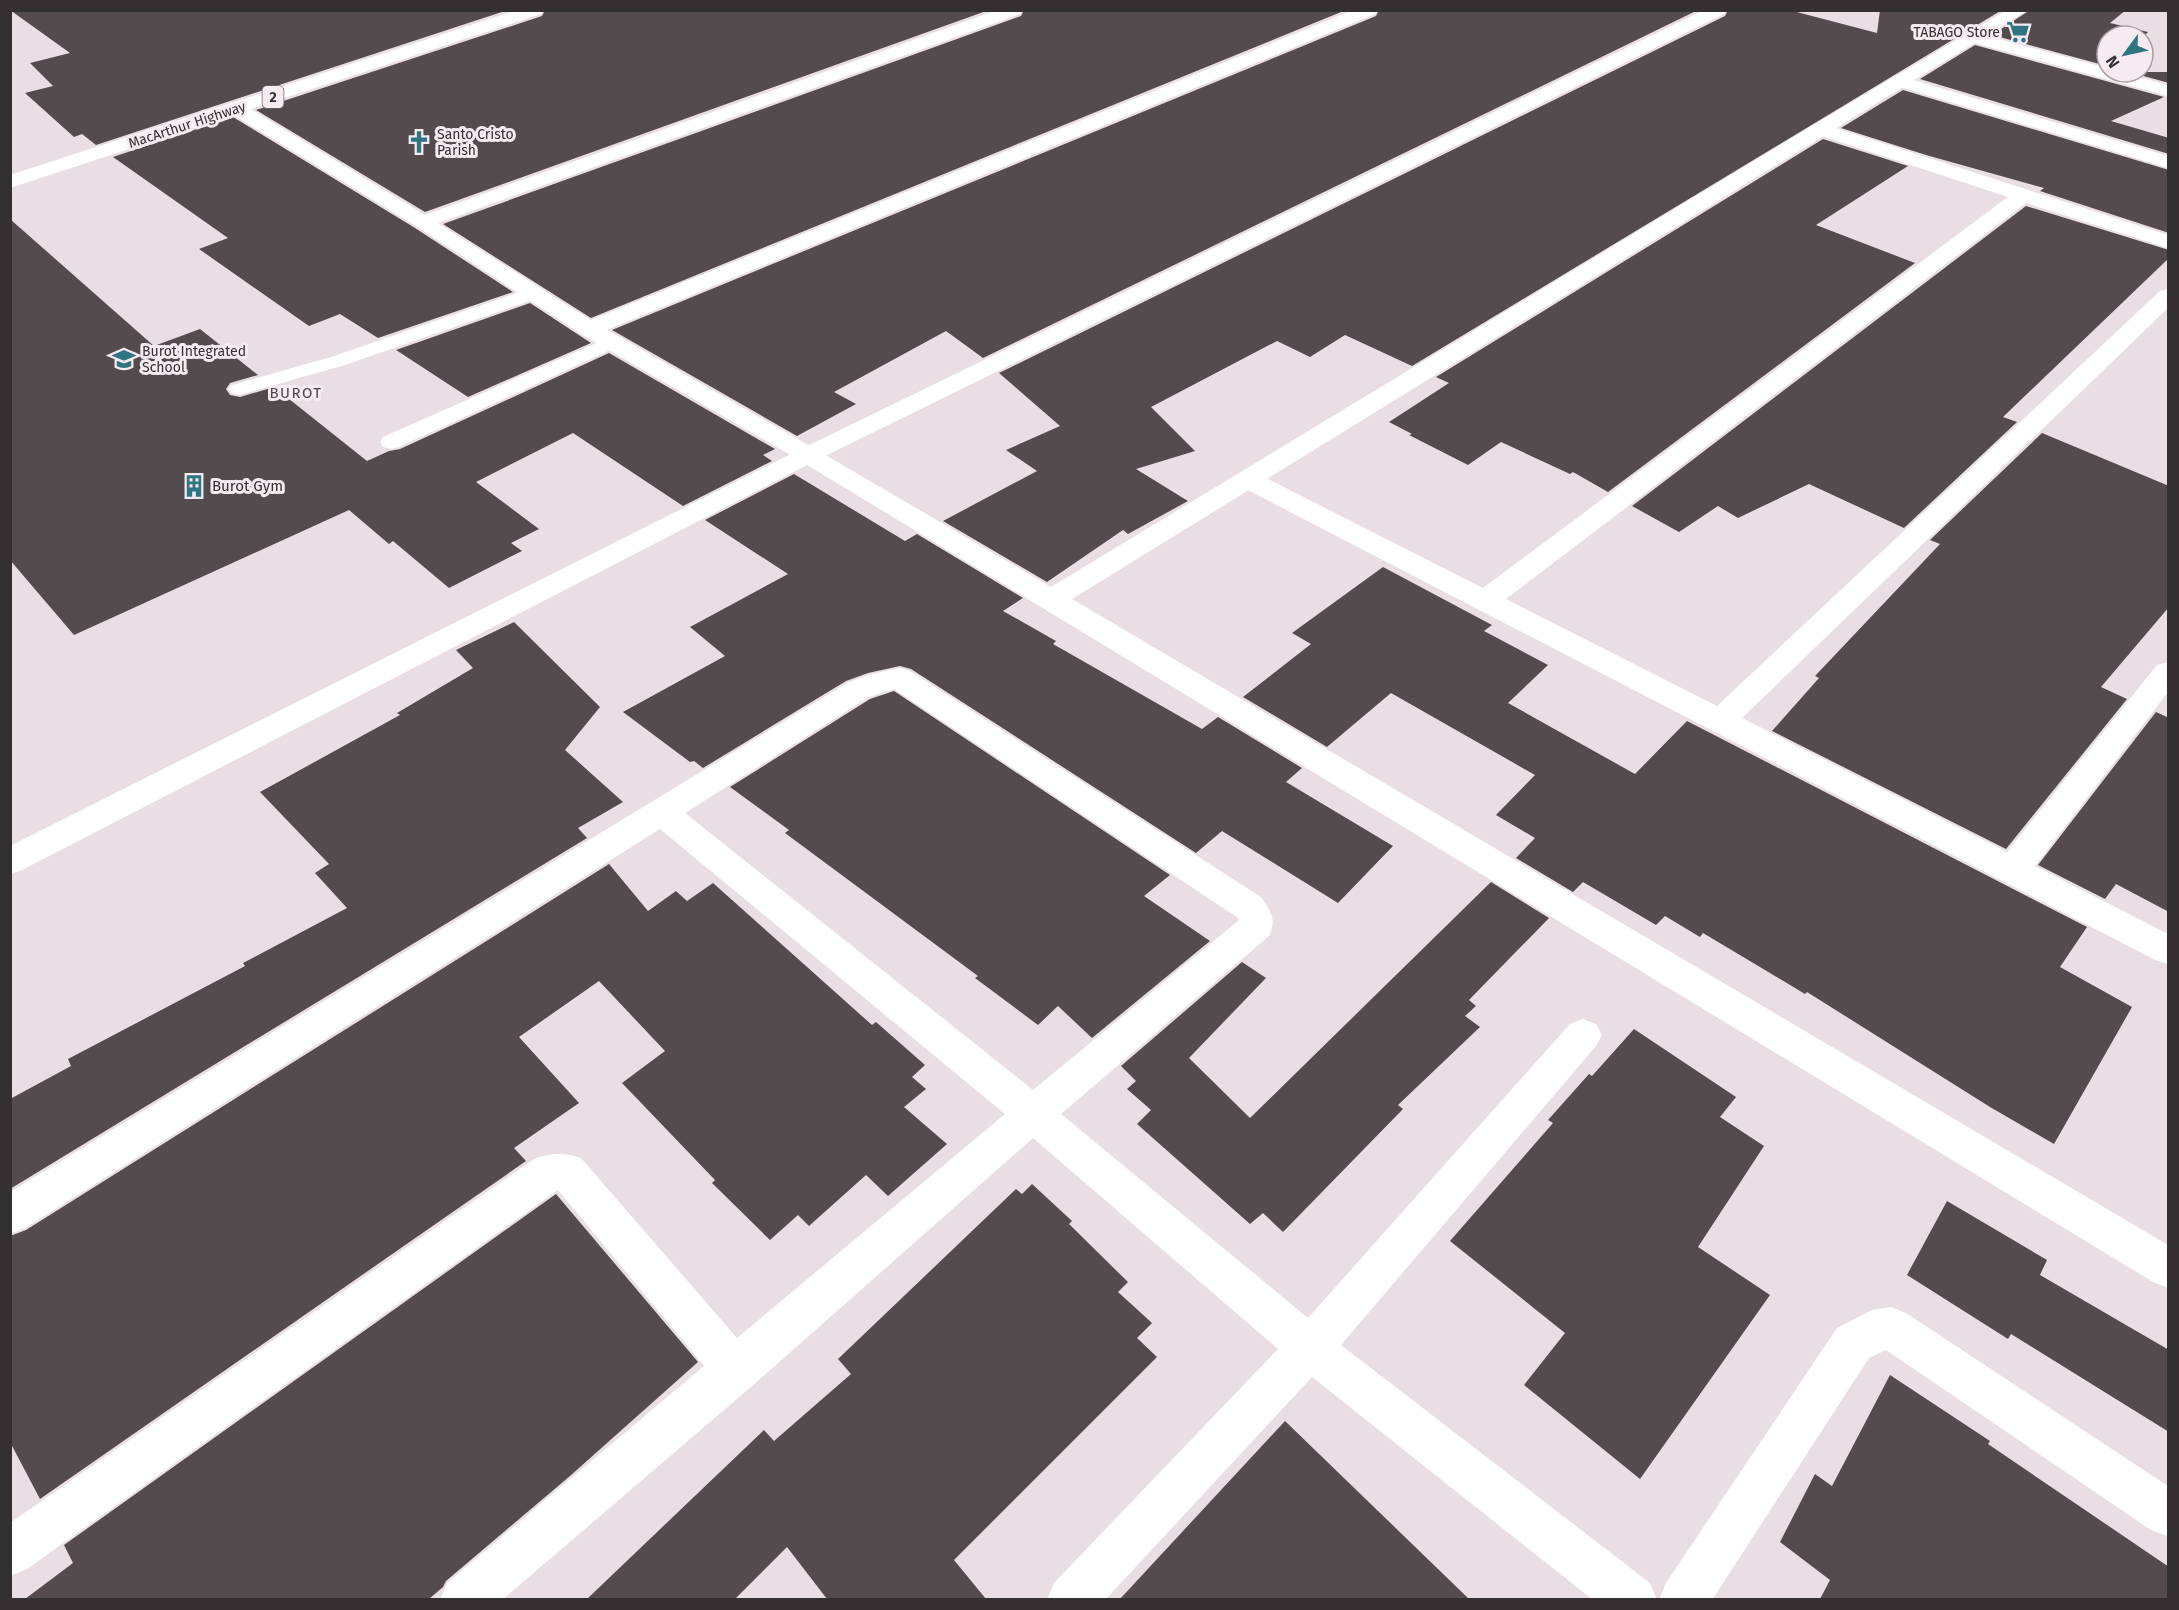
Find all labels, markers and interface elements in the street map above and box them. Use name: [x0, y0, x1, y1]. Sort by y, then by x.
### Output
supermarket icon: TABAGO Store: [2005, 19, 2031, 45]
place label: TABAGO Store: [1914, 24, 2000, 41]
north arrow: [2095, 24, 2155, 84]
text: N: [2102, 52, 2124, 72]
road number: 2: [262, 86, 284, 108]
street label: MacArthur Highway: [126, 98, 248, 152]
place label: Santo Cristo Parish: [437, 126, 514, 159]
church icon: Santo Cristo Parish: [406, 129, 432, 155]
place label: Burot Integrated School: [142, 343, 246, 376]
school or university icon: Burot Integrated School: [111, 346, 137, 372]
district label: BUROT: [269, 384, 323, 402]
building icon: Burot Gym: [181, 473, 207, 499]
place label: Burot Gym: [212, 477, 283, 495]

